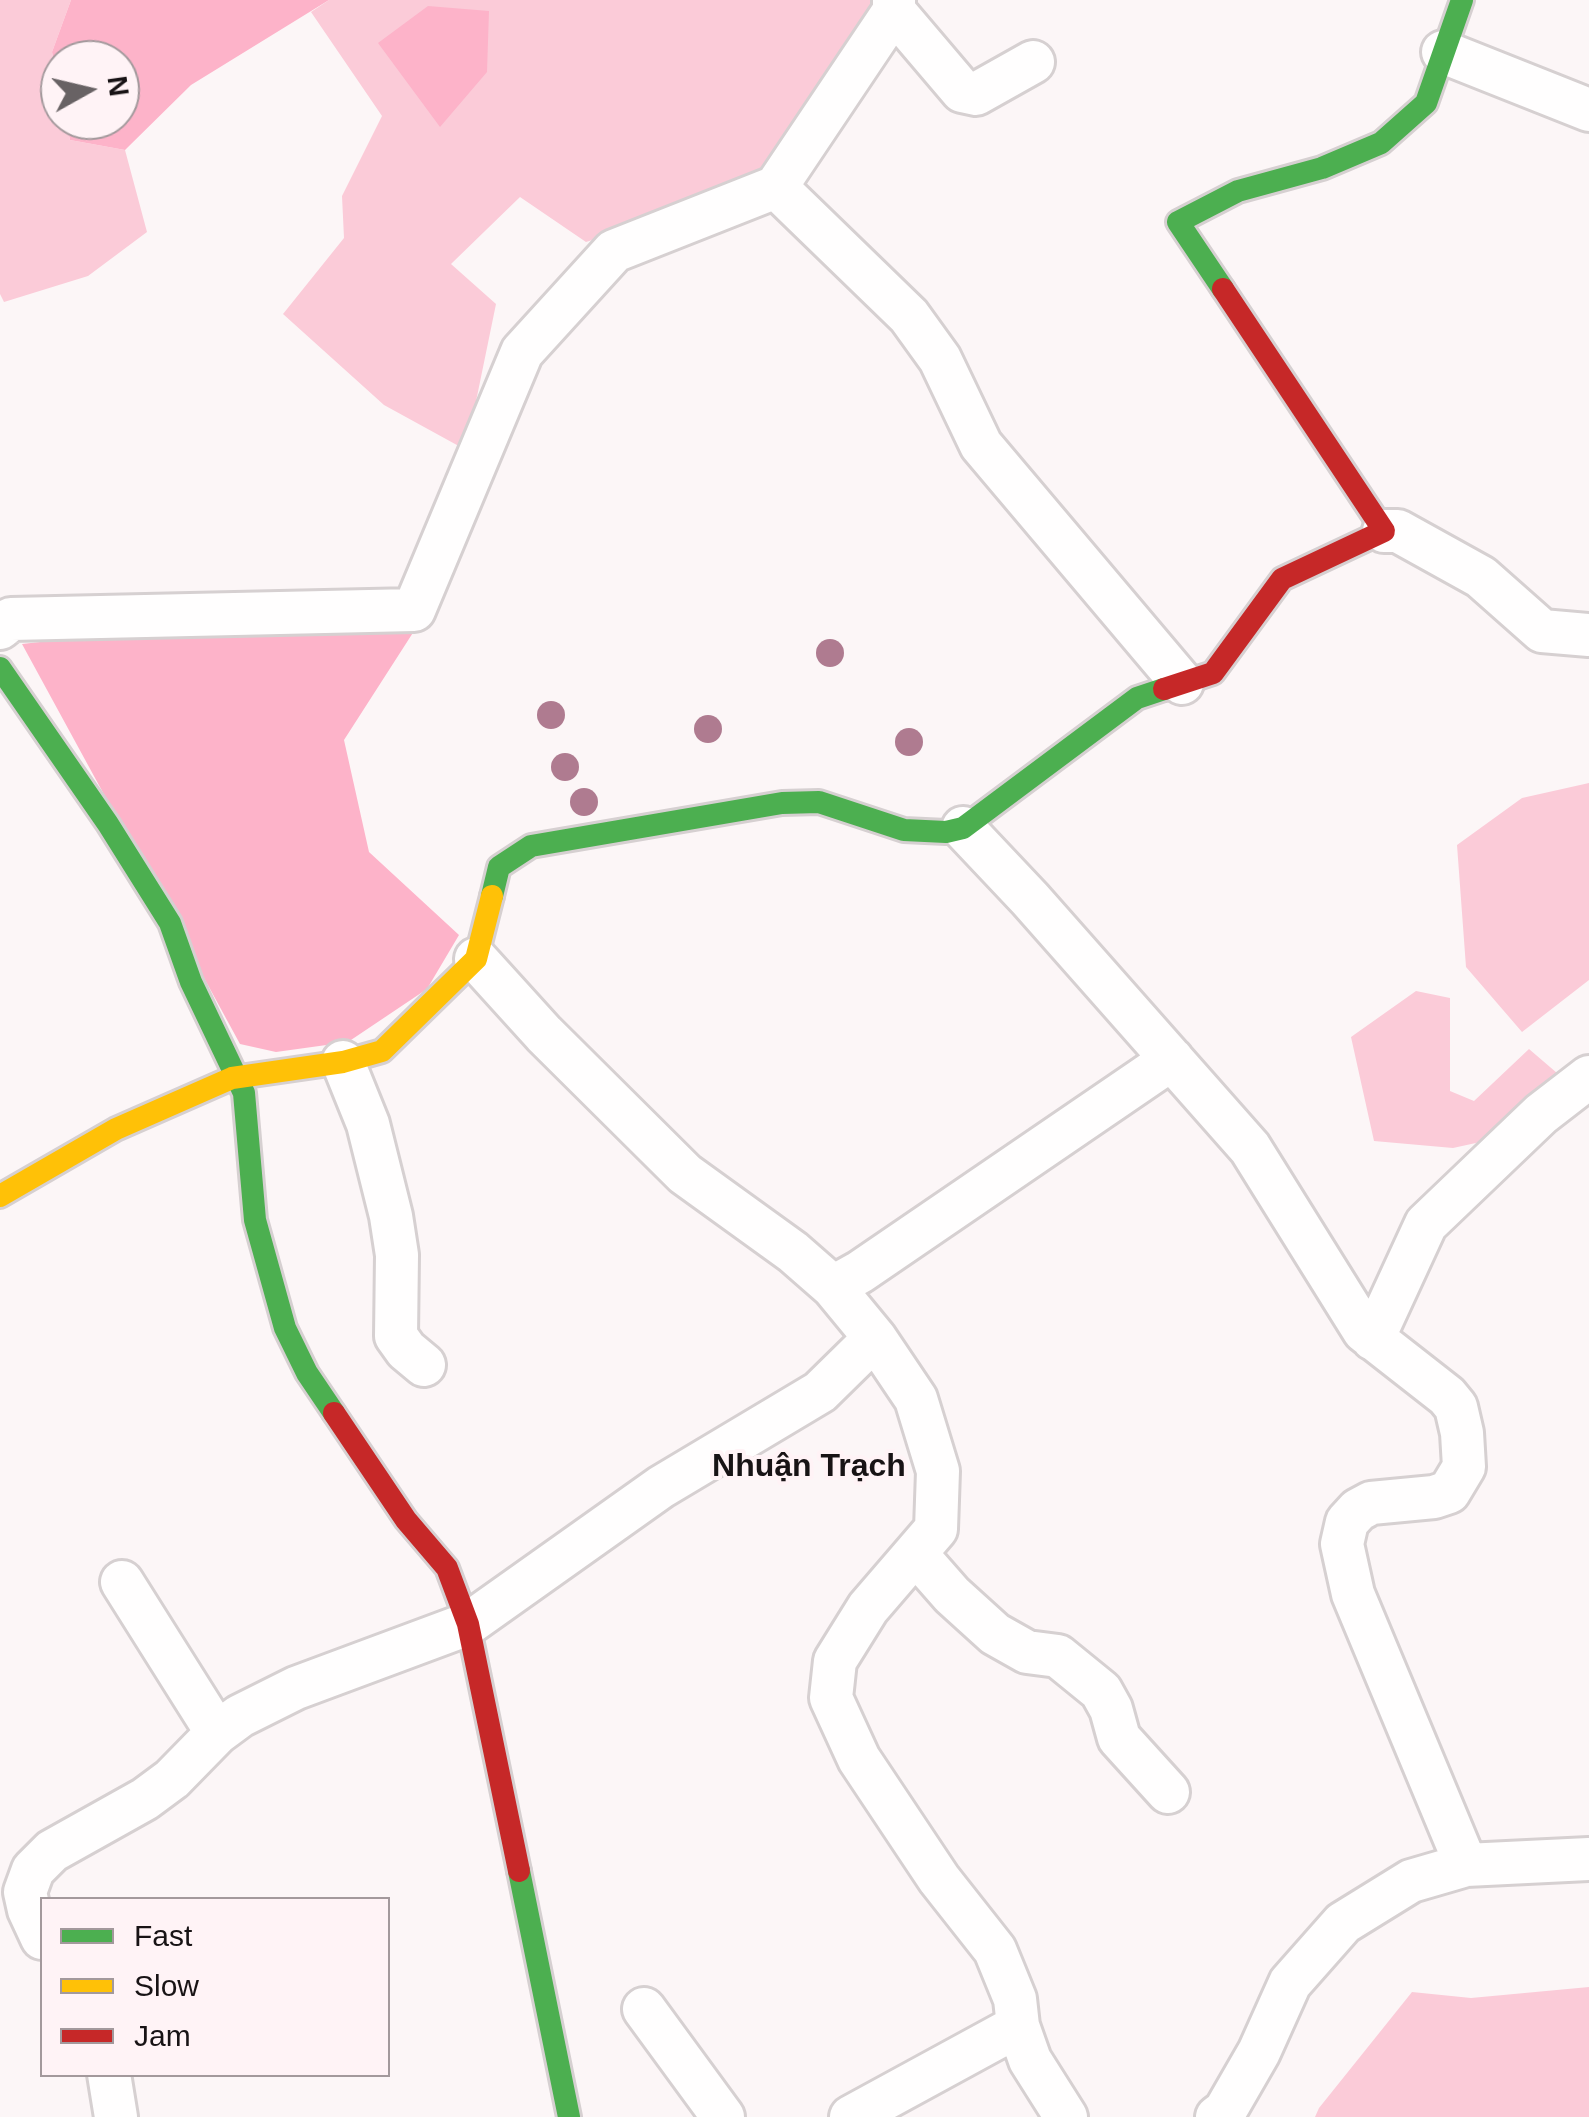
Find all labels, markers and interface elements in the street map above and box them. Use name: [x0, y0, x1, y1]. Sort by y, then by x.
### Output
north arrow: [40, 40, 140, 140]
text: N: [101, 74, 135, 98]
district label: Nhuận Trạch: [712, 1448, 906, 1486]
legend: [40, 1897, 390, 2077]
text: Fast: [134, 1919, 192, 1952]
text: Slow: [134, 1969, 199, 2002]
text: Jam: [134, 2019, 191, 2052]

